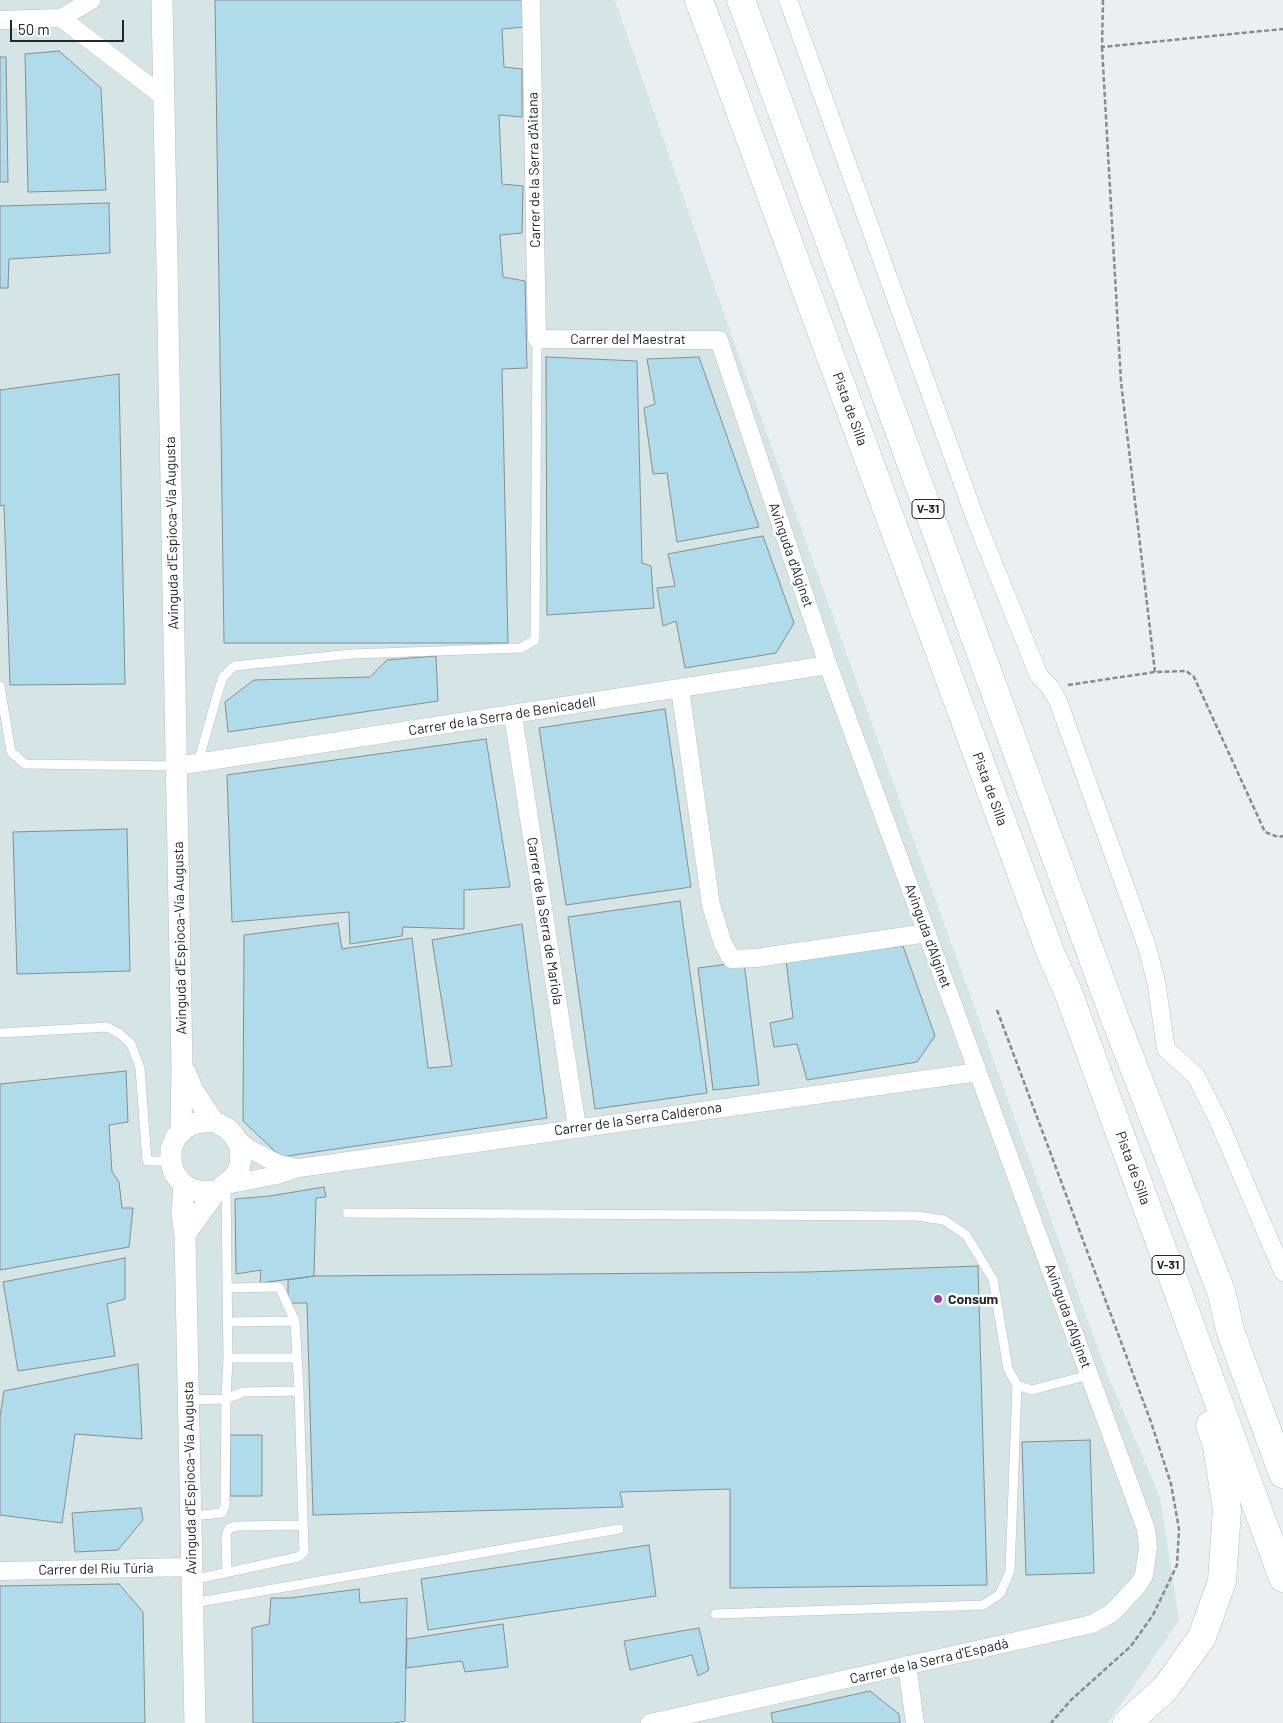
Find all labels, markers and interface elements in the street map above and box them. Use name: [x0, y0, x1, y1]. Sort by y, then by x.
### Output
scale bar: [12, 10, 126, 42]
text: 50 m: [18, 20, 50, 38]
street label: Carrer de la Serra d'Aitana: [524, 92, 544, 248]
street label: Carrer del Maestrat: [570, 331, 686, 347]
street label: Pista de Silla: [829, 370, 871, 448]
street label: Avinguda d'Espioca-Vía Augusta: [162, 436, 182, 630]
road number: V-31: [912, 499, 944, 518]
street label: Avinguda d'Alginet: [765, 500, 817, 610]
street label: Carrer de la Serra de Benicadell: [407, 693, 597, 739]
street label: Pista de Silla: [969, 750, 1011, 828]
street label: Carrer de la Serra de Mariola: [523, 836, 567, 1006]
street label: Avinguda d'Espioca-Vía Augusta: [170, 841, 190, 1035]
street label: Avinguda d'Alginet: [901, 882, 955, 990]
street label: Carrer de la Serra Calderona: [553, 1099, 723, 1139]
street label: Pista de Silla: [1112, 1129, 1154, 1207]
road number: V-31: [1152, 1256, 1184, 1274]
street label: Avinguda d'Alginet: [1041, 1262, 1095, 1370]
place label: Consum: [948, 1291, 998, 1307]
marker: Consum: [932, 1293, 944, 1305]
street label: Avinguda d'Espioca-Vía Augusta: [180, 1381, 200, 1575]
street label: Carrer del Riu Túria: [38, 1560, 154, 1578]
street label: Carrer de la Serra d'Espadà: [848, 1635, 1010, 1687]

